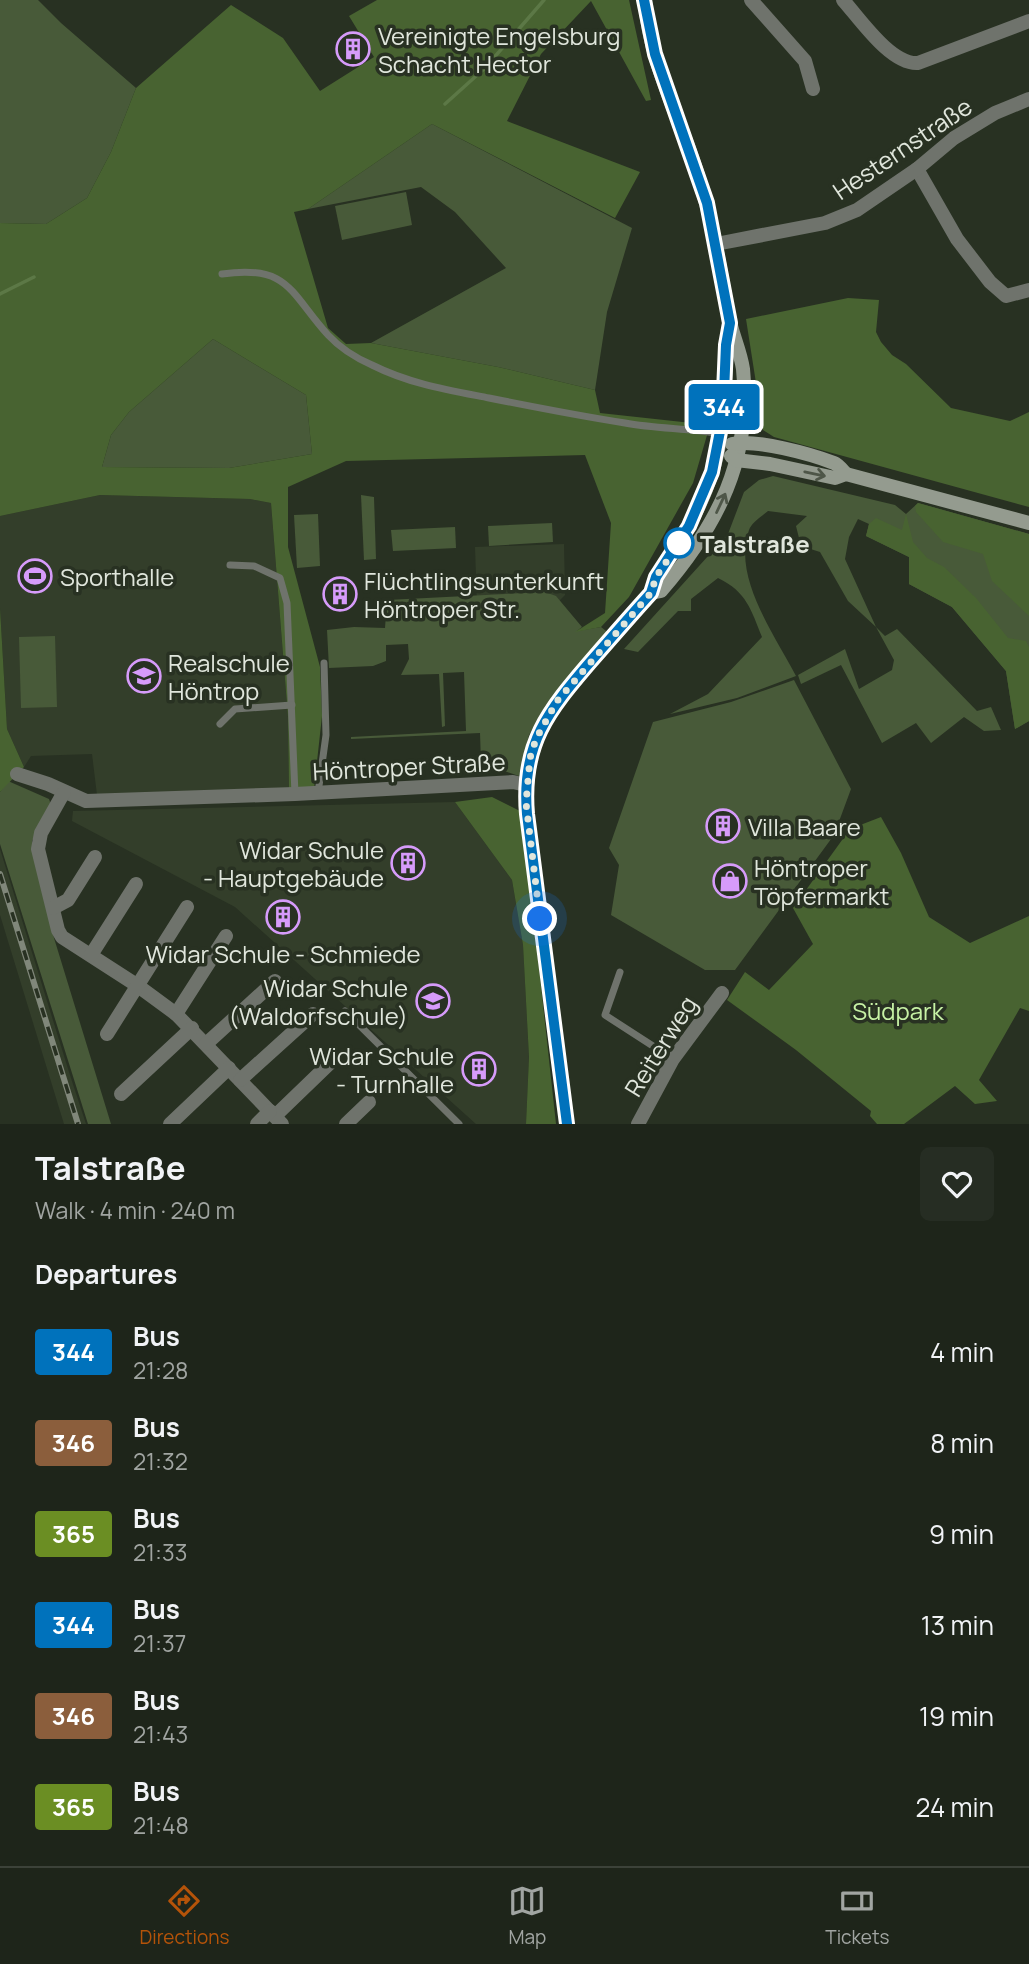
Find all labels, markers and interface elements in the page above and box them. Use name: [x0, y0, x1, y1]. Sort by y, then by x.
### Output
place label: Vereinigte Engelsburg Schacht Hector: [378, 19, 620, 80]
building icon: Vereinigte Engelsburg Schacht Hector: [334, 30, 372, 68]
street label: Hesternstraße: [826, 89, 978, 207]
line badge: 344: [684, 384, 764, 430]
text: 344: [703, 390, 745, 423]
one-way arrow: [803, 467, 826, 481]
one-way arrow: [715, 493, 728, 514]
place label: Talstraße: [700, 527, 810, 560]
marker: Talstraße: [664, 528, 694, 558]
sports icon: Sporthalle: [16, 557, 54, 595]
place label: Sporthalle: [60, 560, 174, 593]
place label: Flüchtlingsunterkunft Höntroper Str.: [364, 564, 604, 625]
building icon: Flüchtlingsunterkunft Höntroper Str.: [321, 575, 359, 613]
place label: Realschule Höntrop: [168, 646, 290, 707]
school or university icon: Realschule Höntrop: [125, 657, 163, 695]
street label: Höntroper Straße: [312, 744, 506, 788]
building icon: Villa Baare: [704, 807, 742, 845]
place label: Villa Baare: [748, 810, 861, 843]
place label: Widar Schule - Hauptgebäude: [203, 833, 384, 894]
building icon: Widar Schule - Hauptgebäude: [389, 844, 427, 882]
place label: Höntroper Töpfermarkt: [754, 851, 889, 912]
shop icon: Höntroper Töpfermarkt: [711, 862, 749, 900]
building icon: Widar Schule - Schmiede: [264, 898, 302, 936]
your location: [522, 901, 557, 936]
place label: Widar Schule - Schmiede: [145, 937, 421, 970]
place label: Widar Schule (Waldorfschule): [229, 971, 408, 1032]
school or university icon: Widar Schule (Waldorfschule): [414, 982, 452, 1020]
street label: Reiterweg: [616, 989, 704, 1103]
park label: Südpark: [852, 994, 945, 1027]
place label: Widar Schule - Turnhalle: [309, 1039, 454, 1100]
building icon: Widar Schule - Turnhalle: [460, 1050, 498, 1088]
text: Talstraße: [35, 1145, 186, 1190]
button: heart: [920, 1147, 994, 1221]
text: Walk · 4 min · 240 m: [35, 1194, 235, 1226]
text: Departures: [35, 1256, 177, 1292]
text: Bus: [133, 1318, 180, 1354]
text: 4 min: [930, 1334, 994, 1370]
text: 344: [52, 1335, 95, 1368]
text: 21:28: [133, 1354, 188, 1386]
text: Bus: [133, 1409, 180, 1445]
text: 8 min: [930, 1425, 994, 1461]
text: 346: [52, 1426, 95, 1459]
text: 21:32: [133, 1445, 188, 1477]
text: Bus: [133, 1500, 180, 1536]
text: 9 min: [929, 1516, 994, 1552]
text: 365: [52, 1517, 95, 1550]
text: 21:33: [133, 1536, 187, 1568]
text: Bus: [133, 1591, 180, 1627]
text: 13 min: [921, 1607, 994, 1643]
text: 344: [52, 1608, 95, 1641]
text: 21:37: [133, 1627, 186, 1659]
text: Bus: [133, 1682, 180, 1718]
text: 19 min: [919, 1698, 994, 1734]
text: 346: [52, 1699, 95, 1732]
text: 21:43: [133, 1718, 188, 1750]
text: Bus: [133, 1773, 180, 1809]
text: 24 min: [916, 1789, 994, 1825]
text: 365: [52, 1790, 95, 1823]
text: 21:48: [133, 1809, 189, 1841]
tab: Directions: [139, 1882, 229, 1950]
tab: Map: [508, 1882, 546, 1950]
tab: Tickets: [825, 1882, 890, 1950]

